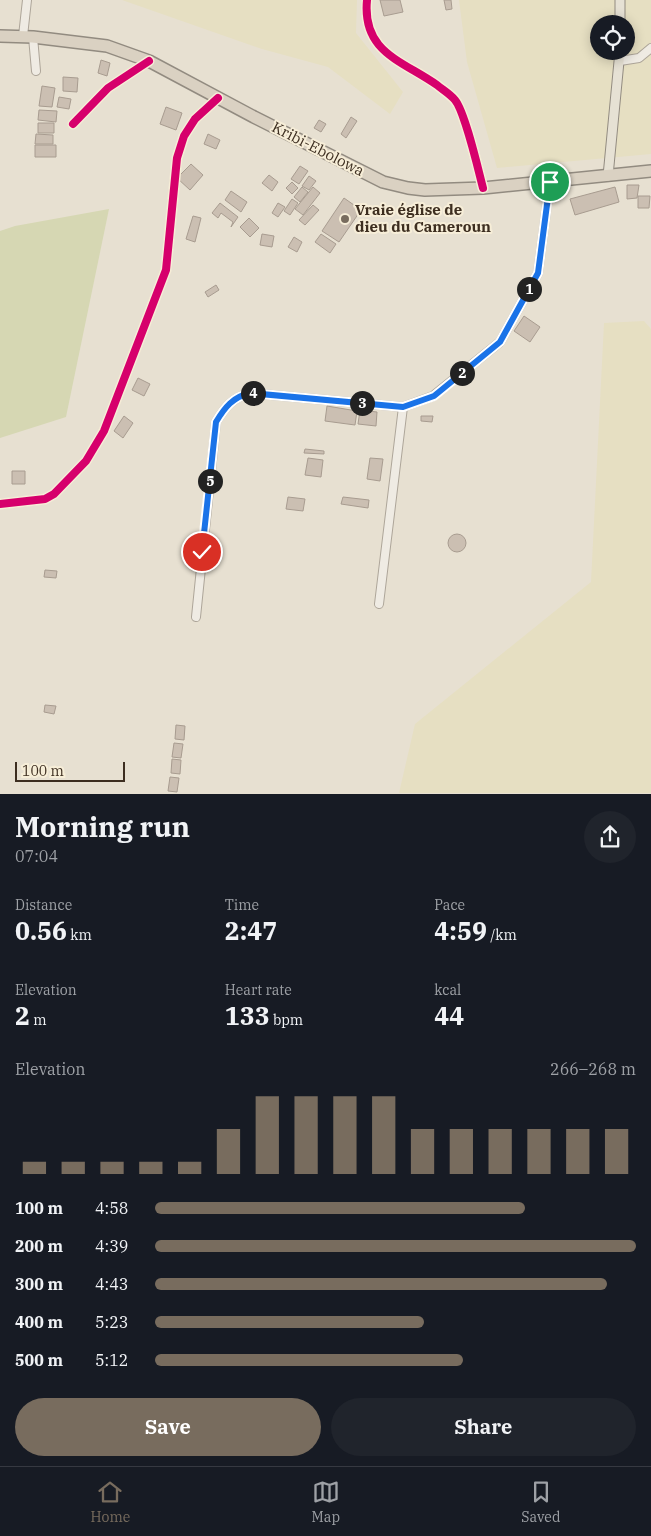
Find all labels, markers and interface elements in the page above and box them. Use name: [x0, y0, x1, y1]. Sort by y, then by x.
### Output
map controls: [590, 15, 635, 60]
button: locate: [590, 15, 635, 60]
street label: Kribi-Ebolowa: [269, 117, 368, 180]
pin: [529, 161, 571, 203]
icon: arrive: [536, 168, 564, 196]
place label: Vraie église de dieu du Cameroun: [355, 200, 491, 236]
marker: Vraie église de dieu du Cameroun: [339, 213, 351, 225]
pin: 1: [516, 276, 542, 302]
text: 1: [525, 280, 534, 298]
pin: 2: [450, 360, 474, 386]
text: 2: [458, 364, 467, 382]
pin: 4: [240, 380, 266, 406]
text: 4: [249, 384, 258, 402]
pin: 3: [350, 390, 374, 416]
text: 3: [358, 394, 367, 412]
pin: 5: [198, 468, 222, 494]
text: 5: [206, 472, 215, 490]
pin: [181, 531, 223, 573]
icon: check: [188, 538, 216, 566]
scale bar: [15, 758, 125, 782]
text: 100 m: [22, 762, 64, 780]
text: Morning run: [15, 808, 190, 845]
button: share: [584, 811, 636, 863]
text: 07:04: [15, 846, 58, 866]
text: Distance: [15, 896, 72, 914]
text: Time: [225, 896, 259, 914]
text: Pace: [434, 896, 465, 914]
text: 0.56: [15, 914, 67, 947]
text: 2:47: [225, 914, 277, 947]
text: 4:59: [434, 914, 487, 947]
text: km: [67, 926, 92, 944]
text: /km: [487, 926, 517, 944]
text: Elevation: [15, 981, 77, 999]
text: Heart rate: [225, 981, 292, 999]
text: kcal: [434, 981, 461, 999]
text: 2: [15, 999, 30, 1032]
text: 133: [225, 999, 270, 1032]
text: 44: [434, 999, 464, 1032]
text: m: [30, 1011, 47, 1029]
text: bpm: [270, 1011, 303, 1029]
text: Elevation: [15, 1059, 85, 1079]
text: 266–268 m: [550, 1059, 636, 1079]
text: 100 m: [15, 1198, 63, 1218]
text: 4:58: [95, 1198, 128, 1218]
text: 200 m: [15, 1236, 63, 1256]
text: 4:39: [95, 1236, 128, 1256]
text: 300 m: [15, 1274, 63, 1294]
text: 4:43: [95, 1274, 128, 1294]
text: 400 m: [15, 1312, 63, 1332]
text: 5:23: [95, 1312, 128, 1332]
text: 500 m: [15, 1350, 63, 1370]
text: 5:12: [95, 1350, 128, 1370]
button: Save: [15, 1398, 321, 1456]
button: Share: [331, 1398, 636, 1456]
tab: Home: [91, 1478, 130, 1526]
tab: Map: [312, 1478, 340, 1526]
tab: Saved: [521, 1478, 560, 1526]

